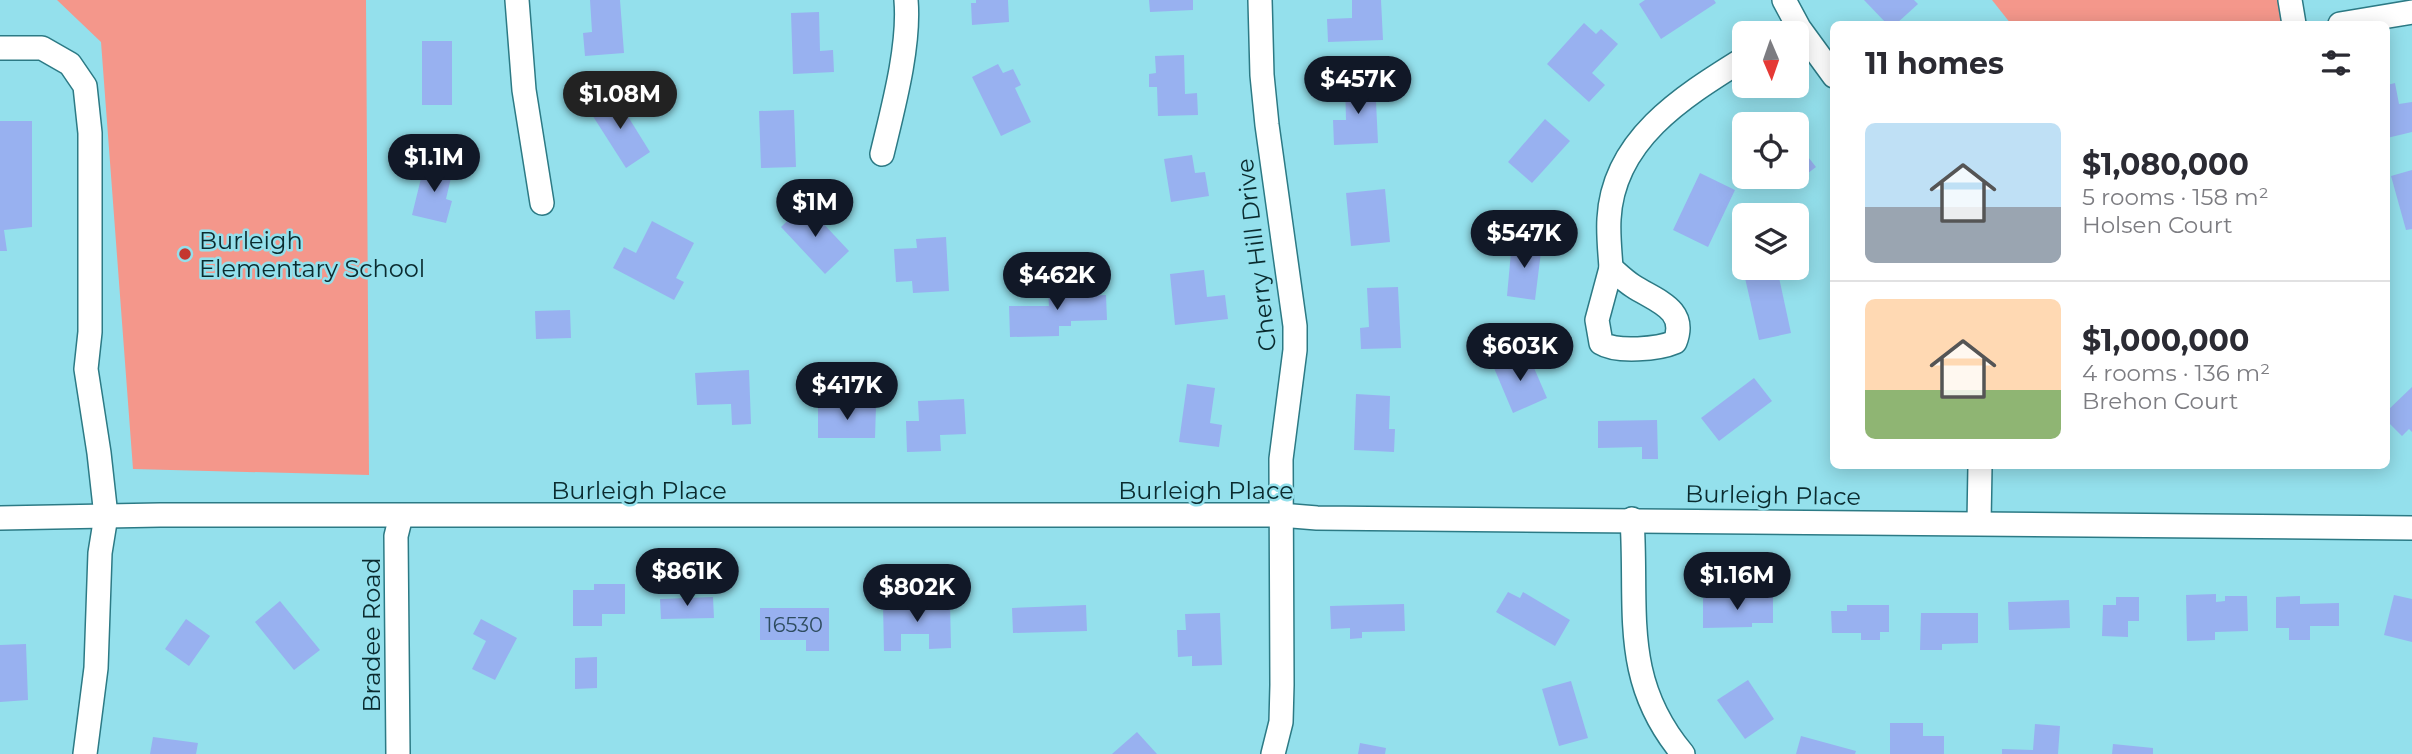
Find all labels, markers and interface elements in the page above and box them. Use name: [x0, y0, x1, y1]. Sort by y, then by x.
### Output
north arrow: [1732, 21, 1810, 98]
map controls: [1732, 21, 1809, 280]
icon: filters: [2317, 44, 2355, 82]
text: 11 homes: [1865, 45, 2004, 82]
pin: $457K: [1309, 57, 1407, 116]
text: $457K: [1320, 65, 1396, 93]
pin: $1.08M: [563, 72, 677, 131]
text: $1.08M: [579, 80, 661, 108]
button: locate: [1732, 112, 1809, 189]
pin: $1.1M: [385, 134, 483, 194]
text: $1.1M: [404, 143, 464, 171]
text: $1,080,000: [2082, 146, 2249, 183]
icon: home: [1921, 151, 2005, 235]
street label: Cherry Hill Drive: [1230, 157, 1282, 353]
pin: $1M: [781, 180, 849, 239]
text: 5 rooms · 158 m²: [2082, 183, 2269, 211]
text: $1M: [792, 188, 838, 216]
button: layers: [1732, 203, 1809, 280]
pin: $547K: [1475, 210, 1573, 270]
text: Holsen Court: [2082, 211, 2233, 239]
text: $547K: [1487, 219, 1561, 247]
place label: Burleigh Elementary School: [199, 226, 425, 283]
marker: Burleigh Elementary School: [177, 246, 193, 262]
pin: $462K: [1008, 252, 1106, 312]
text: $462K: [1019, 261, 1095, 289]
text: $1,000,000: [2082, 322, 2249, 359]
pin: $603K: [1471, 324, 1569, 383]
icon: home: [1921, 327, 2005, 411]
text: $603K: [1482, 332, 1558, 360]
text: 4 rooms · 136 m²: [2082, 359, 2270, 387]
pin: $417K: [798, 362, 896, 422]
text: $417K: [812, 371, 882, 399]
text: Brehon Court: [2082, 387, 2238, 415]
street label: Burleigh Place: [551, 476, 727, 505]
street label: Burleigh Place: [1118, 476, 1294, 505]
street label: Burleigh Place: [1685, 479, 1861, 511]
pin: $861K: [638, 548, 736, 608]
pin: $1.16M: [1680, 552, 1794, 612]
street label: Bradee Road: [357, 557, 386, 713]
text: $861K: [652, 557, 722, 585]
text: $1.16M: [1700, 561, 1774, 589]
pin: $802K: [868, 564, 966, 624]
text: $802K: [879, 573, 955, 601]
house number: 16530: [765, 612, 823, 637]

